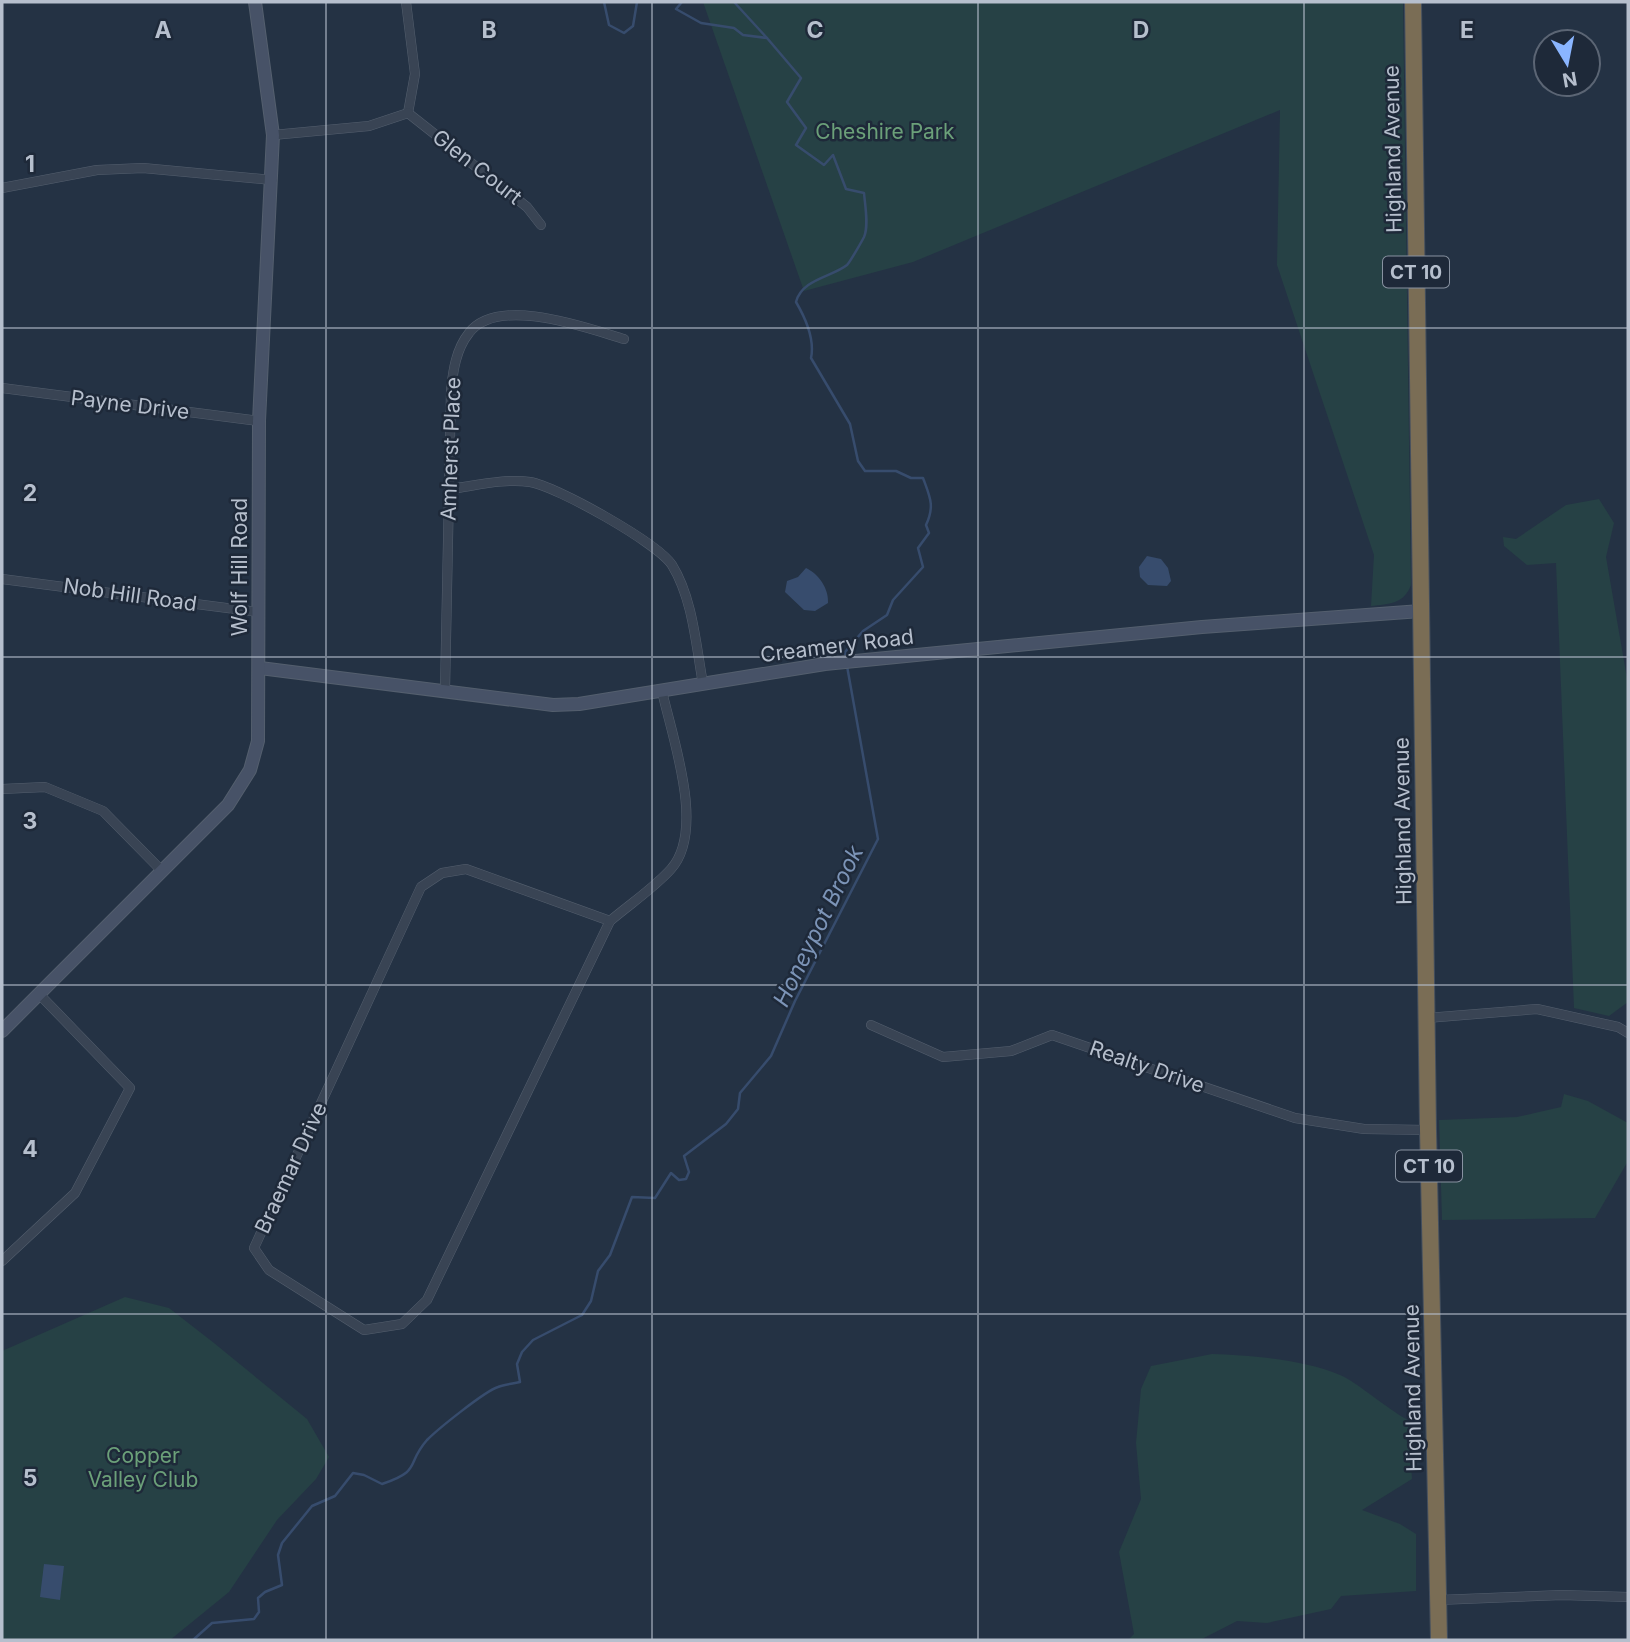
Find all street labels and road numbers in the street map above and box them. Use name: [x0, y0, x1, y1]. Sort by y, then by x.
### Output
street label: Highland Avenue: [1379, 65, 1406, 233]
street label: Glen Court: [428, 124, 527, 209]
road number: CT 10: [1383, 256, 1449, 288]
street label: Amherst Place: [435, 377, 466, 521]
street label: Payne Drive: [69, 385, 191, 424]
street label: Wolf Hill Road: [227, 498, 252, 636]
street label: Nob Hill Road: [62, 573, 198, 616]
street label: Creamery Road: [759, 624, 915, 667]
street label: Highland Avenue: [1389, 737, 1416, 905]
street label: Realty Drive: [1086, 1035, 1208, 1098]
street label: Braemar Drive: [249, 1098, 332, 1237]
road number: CT 10: [1396, 1150, 1462, 1182]
street label: Highland Avenue: [1399, 1304, 1426, 1472]

